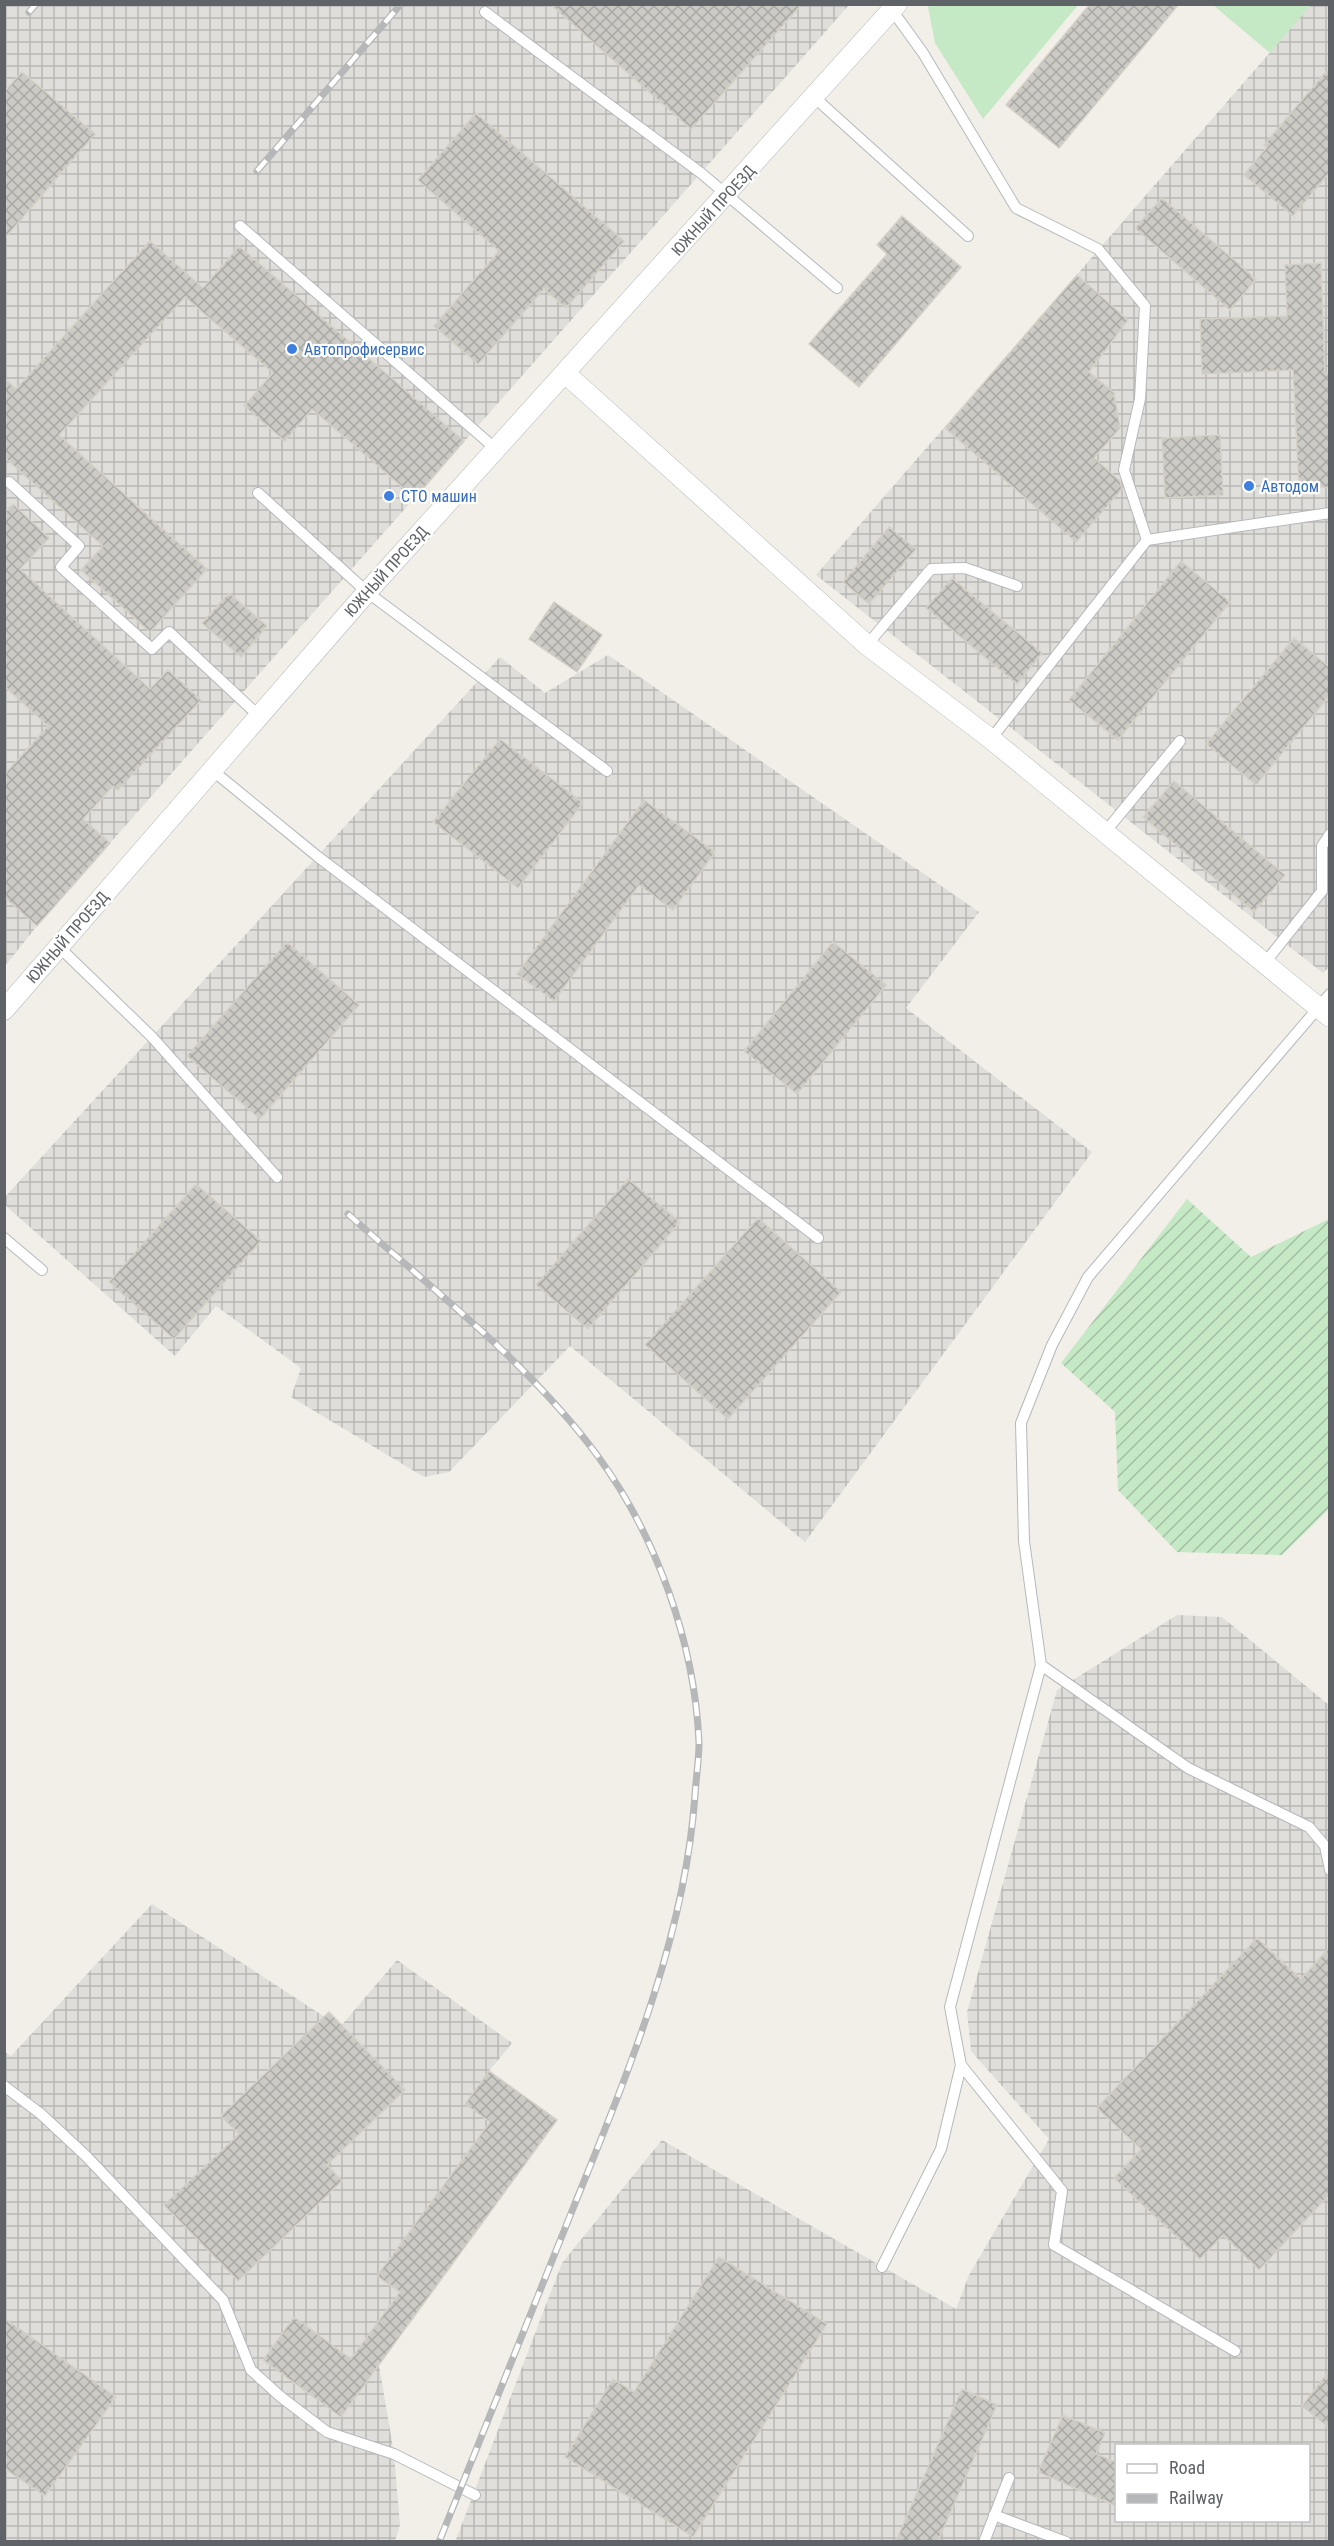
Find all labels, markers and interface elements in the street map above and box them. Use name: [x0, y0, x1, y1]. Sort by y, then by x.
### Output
street label: ЮЖНЫЙ ПРОЕЗД: [668, 161, 759, 260]
place label: Автопрофисервис: [304, 340, 424, 359]
marker: Автопрофисервис: [285, 342, 299, 356]
place label: Автодом: [1261, 477, 1319, 496]
marker: Автодом: [1242, 479, 1256, 493]
place label: СТО машин: [401, 487, 477, 506]
marker: СТО машин: [382, 489, 396, 503]
street label: ЮЖНЫЙ ПРОЕЗД: [341, 522, 432, 621]
street label: ЮЖНЫЙ ПРОЕЗД: [22, 887, 113, 987]
legend: [1115, 2444, 1310, 2522]
text: Road: [1169, 2457, 1205, 2478]
text: Railway: [1169, 2487, 1224, 2508]

